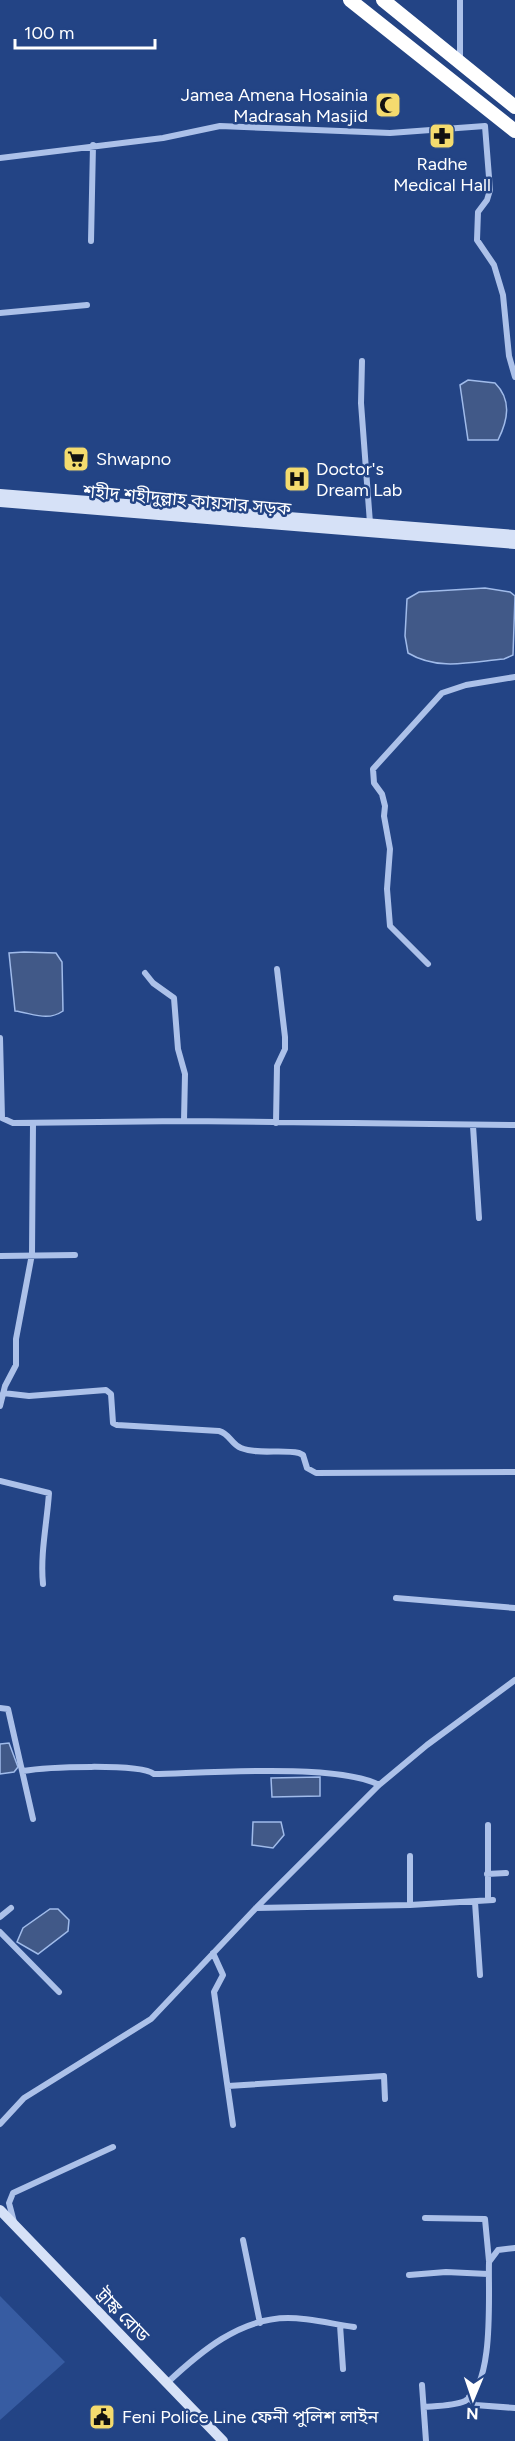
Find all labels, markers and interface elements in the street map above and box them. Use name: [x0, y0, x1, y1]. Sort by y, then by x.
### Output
scale bar: [15, 12, 154, 50]
text: 100 m: [24, 22, 74, 44]
place label: Jamea Amena Hosainia Madrasah Masjid: [181, 84, 368, 127]
mosque icon: Jamea Amena Hosainia Madrasah Masjid: [373, 90, 403, 120]
pharmacy icon: Radhe Medical Hall: [427, 121, 457, 151]
place label: Radhe Medical Hall: [393, 153, 491, 196]
supermarket icon: Shwapno: [61, 444, 91, 474]
place label: Shwapno: [96, 448, 171, 470]
place label: Doctor's Dream Lab: [316, 458, 402, 501]
hospital icon: Doctor's Dream Lab: [282, 464, 312, 494]
street label: শহীদ শহীদুল্লাহ কায়সার সড়ক: [81, 480, 292, 520]
street label: ট্রাঙ্ক রোড: [91, 2283, 154, 2347]
north arrow: [443, 2369, 503, 2429]
public building icon: Feni Police Line ফেনী পুলিশ লাইন: [87, 2402, 117, 2432]
text: N: [466, 2404, 479, 2423]
place label: Feni Police Line ফেনী পুলিশ লাইন: [122, 2406, 380, 2428]

